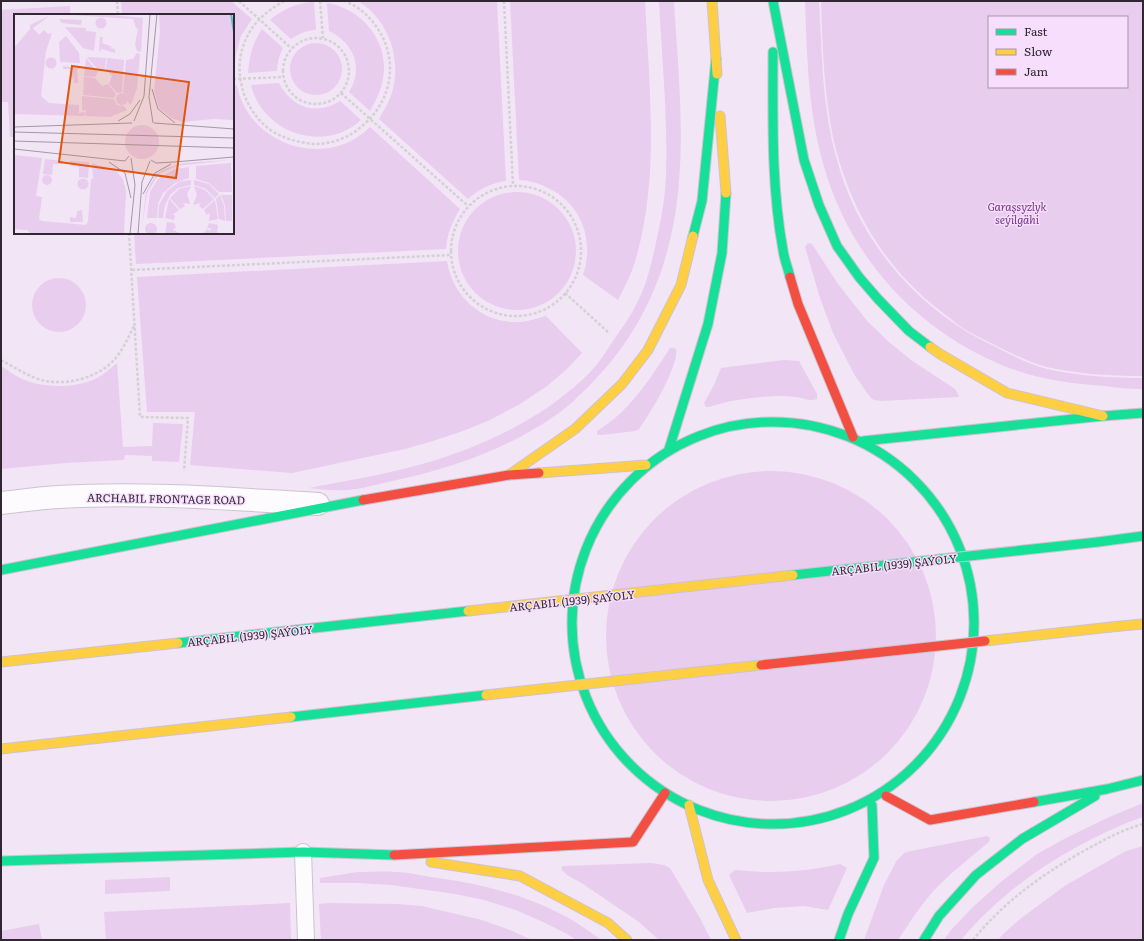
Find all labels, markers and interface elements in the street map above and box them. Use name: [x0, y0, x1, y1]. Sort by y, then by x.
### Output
inset map: [14, 14, 234, 234]
legend: [988, 16, 1128, 88]
text: Fast: [1024, 22, 1048, 40]
text: Slow: [1024, 42, 1053, 60]
text: Jam: [1024, 62, 1049, 80]
park label: Garaşsyzlyk seýilgähi: [987, 198, 1047, 227]
street label: ARCHABIL FRONTAGE ROAD: [87, 489, 245, 507]
street label: ARÇABIL (1939) ŞAÝOLY: [830, 549, 958, 579]
street label: ARÇABIL (1939) ŞAÝOLY: [508, 585, 636, 615]
street label: ARÇABIL (1939) ŞAÝOLY: [186, 620, 314, 650]

